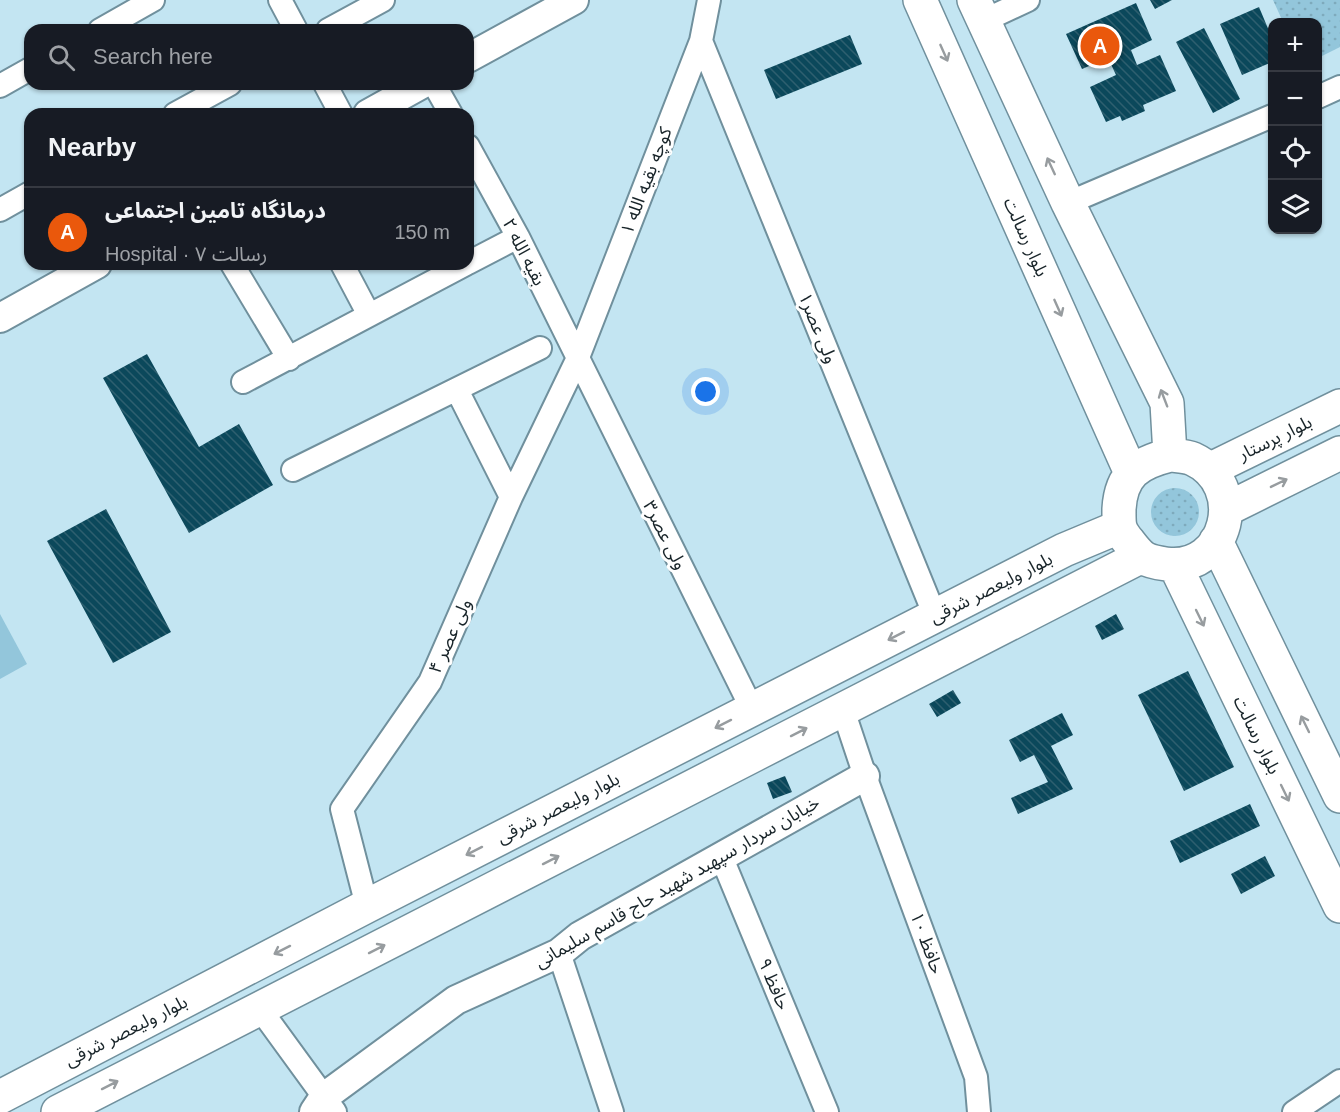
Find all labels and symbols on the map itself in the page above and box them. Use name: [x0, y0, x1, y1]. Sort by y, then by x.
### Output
pin: A: [1080, 24, 1120, 68]
one-way arrow: [939, 44, 950, 62]
street label: کوچه بقیه الله ۱: [616, 124, 677, 238]
one-way arrow: [1044, 158, 1056, 176]
street label: بلوار رسالت: [999, 194, 1052, 280]
street label: بقیه الله ۲: [499, 215, 549, 289]
street label: ولی عصر۱: [794, 290, 841, 367]
one-way arrow: [1052, 299, 1064, 317]
your location: [691, 377, 720, 406]
one-way arrow: [1157, 389, 1168, 407]
street label: بلوار پرستار: [1234, 412, 1316, 466]
one-way arrow: [1270, 476, 1288, 488]
street label: ولی عصر۳: [638, 497, 691, 573]
street label: بلوار ولیعصر شرقی: [926, 549, 1056, 628]
street label: ولی عصر ۴: [425, 596, 476, 677]
one-way arrow: [1195, 608, 1207, 626]
one-way arrow: [888, 630, 906, 642]
street label: بلوار رسالت: [1229, 693, 1284, 778]
one-way arrow: [1299, 716, 1311, 734]
one-way arrow: [714, 719, 732, 731]
one-way arrow: [790, 726, 808, 738]
street label: بلوار ولیعصر شرقی: [493, 769, 623, 848]
one-way arrow: [1280, 784, 1292, 802]
street label: خیابان سردار سپهبد شهید حاج قاسم سلیمانی: [531, 792, 824, 975]
one-way arrow: [466, 845, 483, 857]
one-way arrow: [541, 854, 559, 865]
street label: حافظ ۱۰: [907, 909, 947, 977]
one-way arrow: [368, 943, 386, 954]
one-way arrow: [274, 944, 291, 956]
street label: حافظ ۹: [754, 955, 794, 1013]
street label: بلوار ولیعصر شرقی: [61, 992, 191, 1071]
one-way arrow: [101, 1079, 119, 1091]

